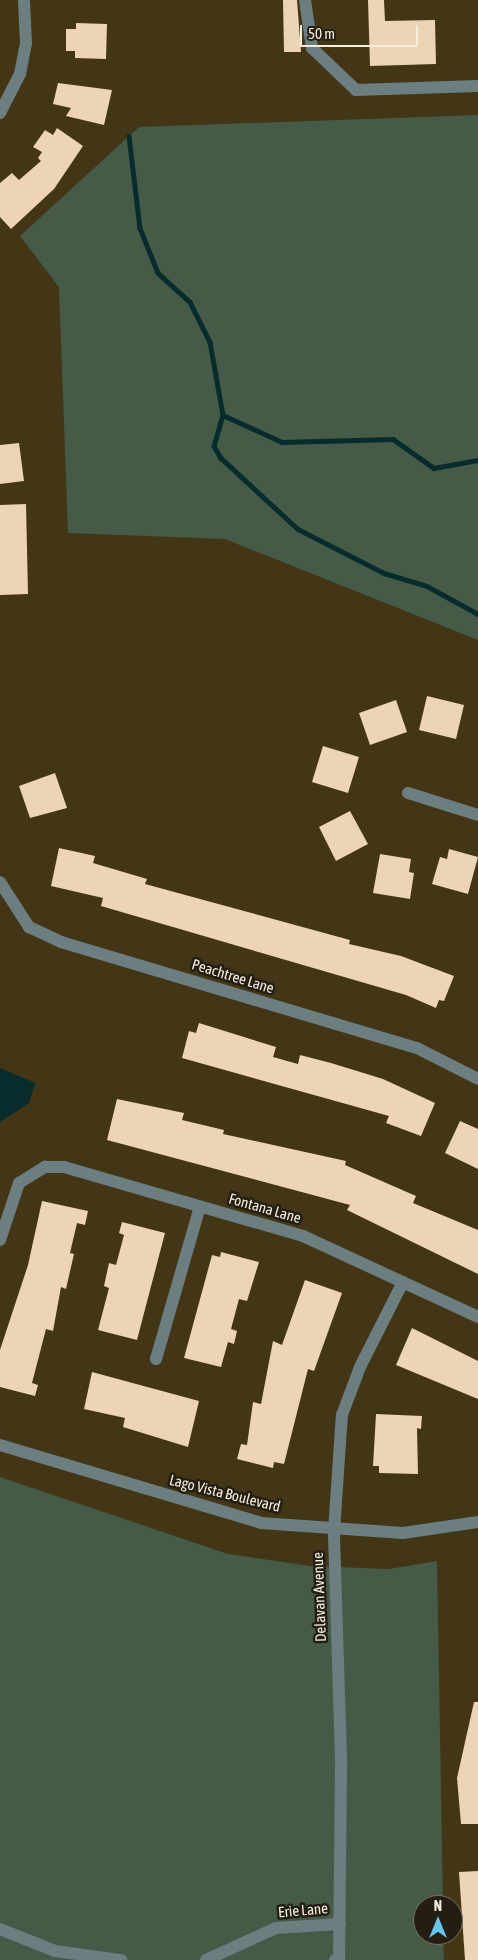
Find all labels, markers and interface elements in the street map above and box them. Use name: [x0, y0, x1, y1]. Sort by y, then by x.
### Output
scale bar: [303, 15, 420, 47]
text: 50 m: [308, 25, 335, 42]
street label: Peachtree Lane: [190, 955, 276, 997]
street label: Fontana Lane: [227, 1189, 303, 1227]
street label: Lago Vista Boulevard: [168, 1470, 282, 1516]
street label: Delavan Avenue: [308, 1552, 330, 1642]
north arrow: [413, 1895, 463, 1945]
text: N: [434, 1898, 442, 1914]
street label: Erie Lane: [277, 1899, 329, 1921]

